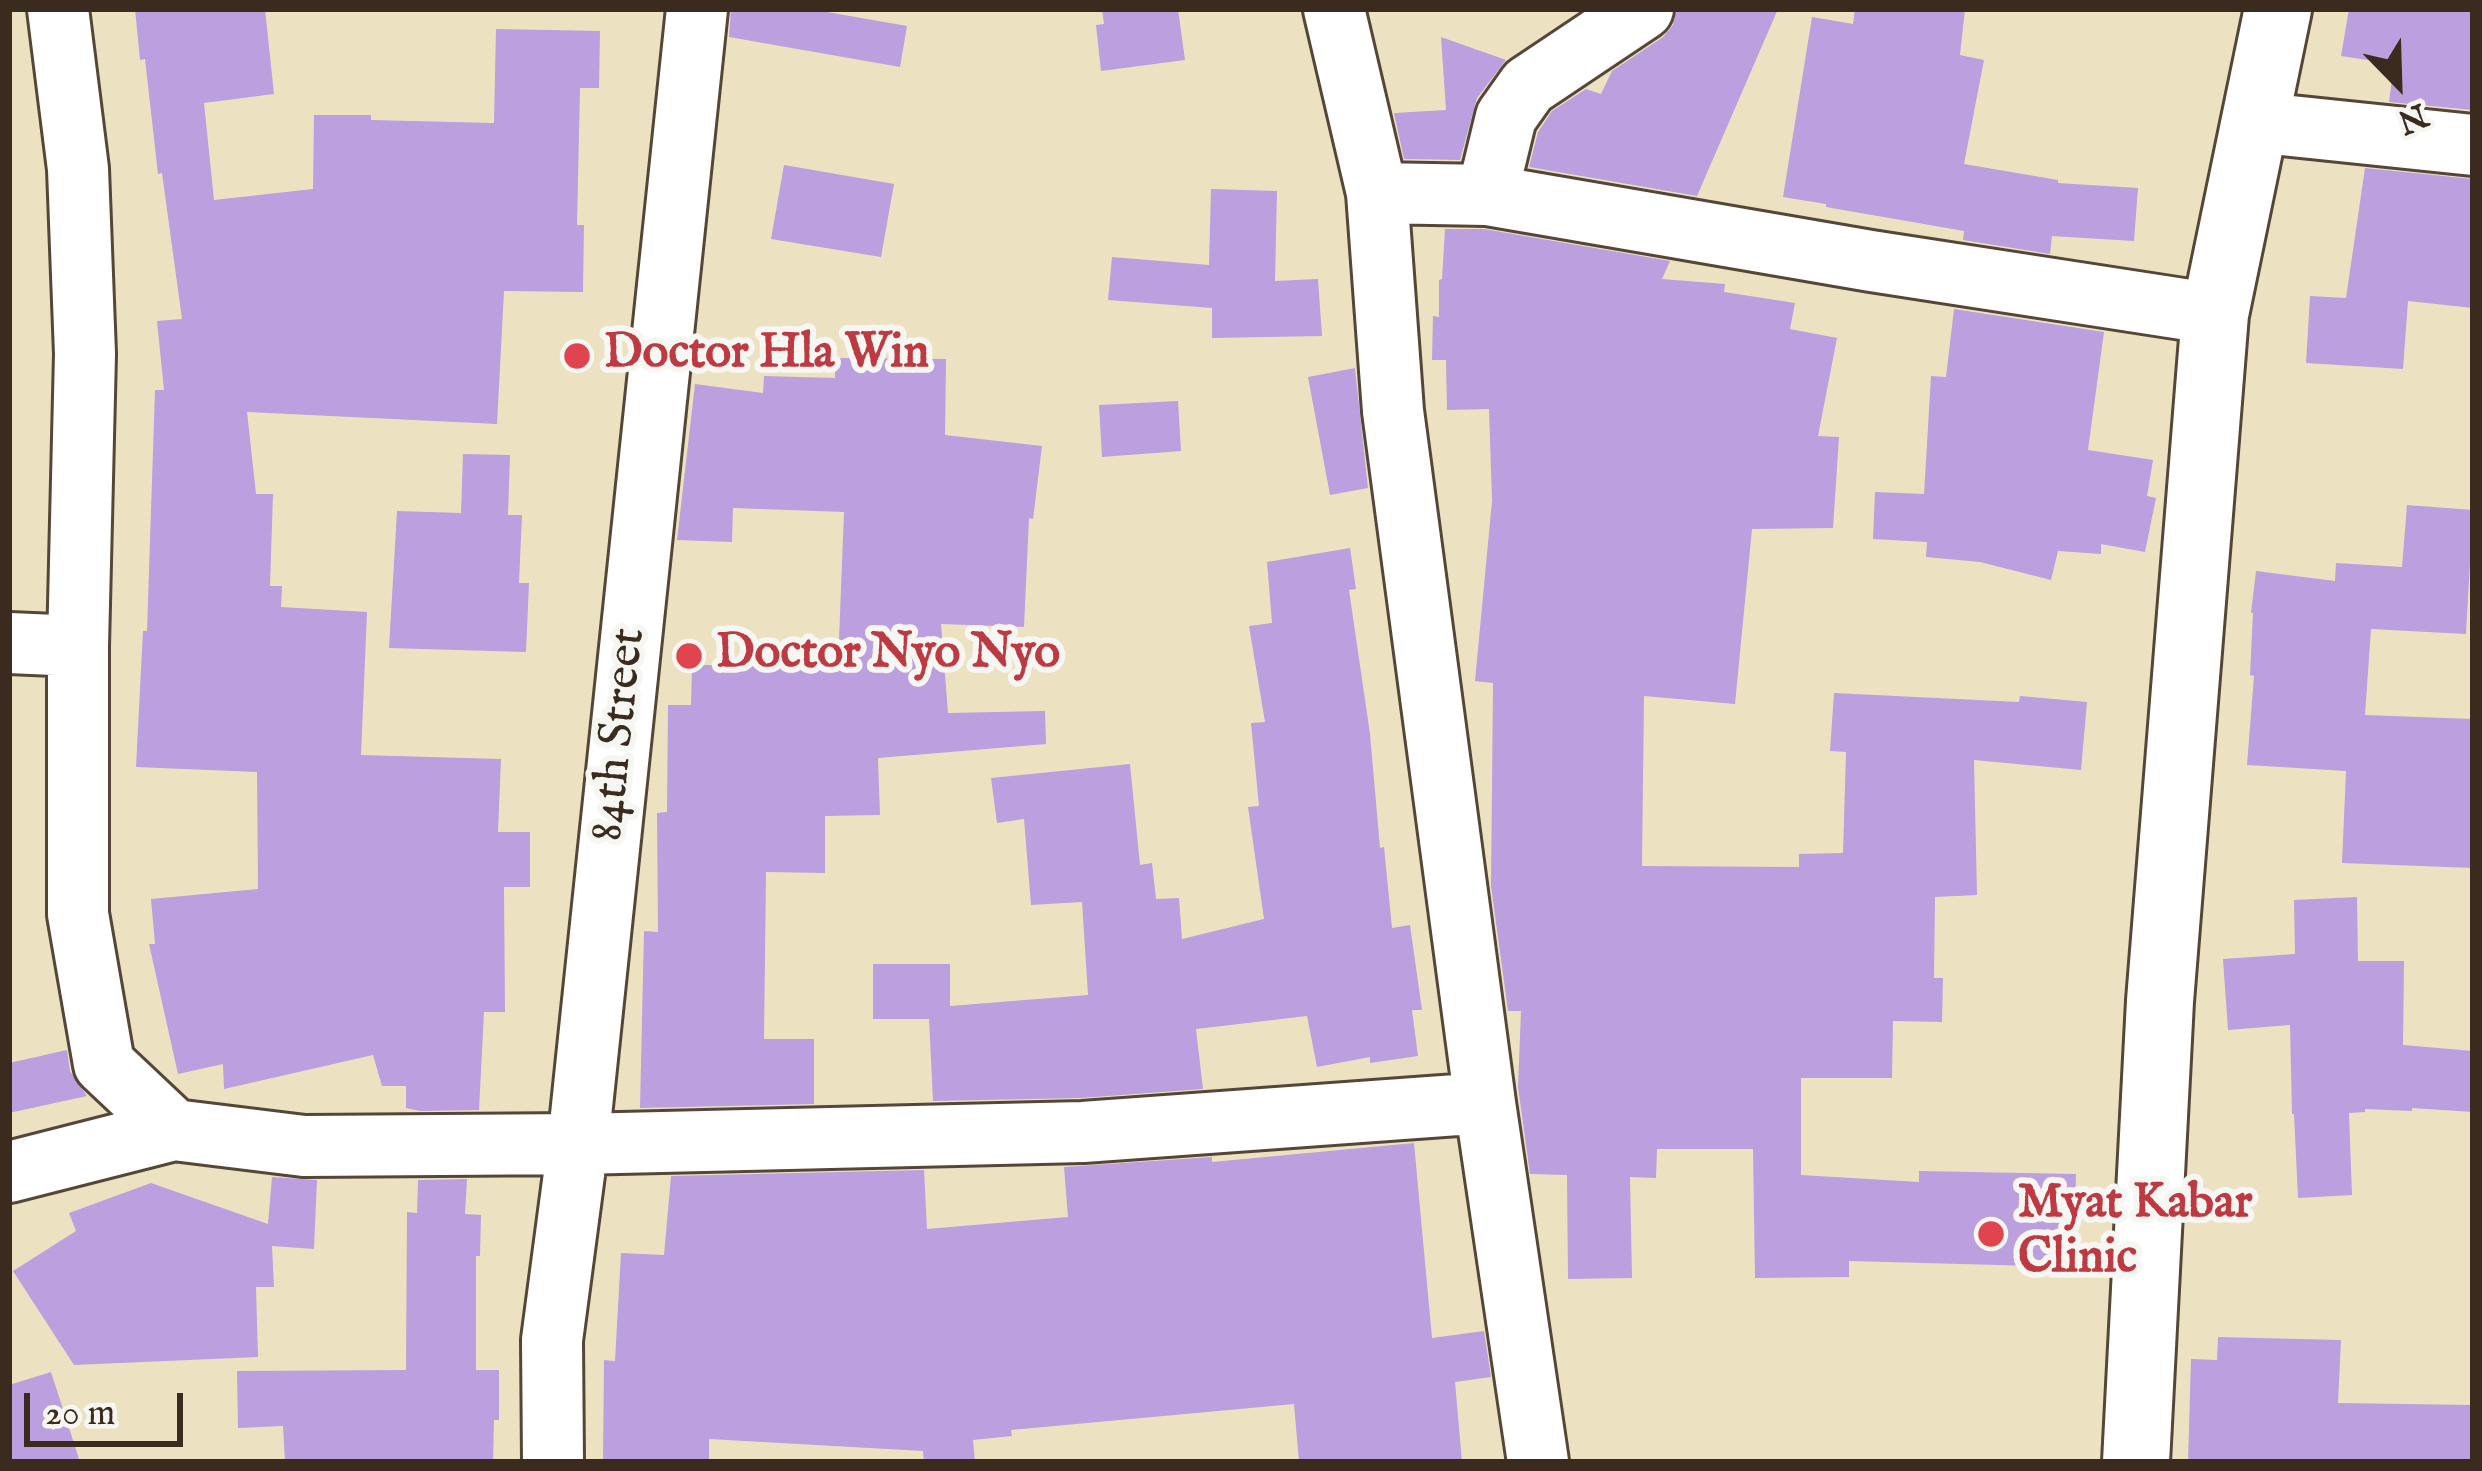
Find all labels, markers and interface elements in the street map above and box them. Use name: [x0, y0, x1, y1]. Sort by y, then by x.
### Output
north arrow: [2338, 24, 2458, 144]
text: N: [2391, 92, 2433, 142]
place label: Doctor Hla Win: [604, 327, 929, 385]
marker: Doctor Hla Win: [561, 340, 593, 372]
street label: 84th Street: [581, 626, 661, 844]
place label: Doctor Nyo Nyo: [716, 627, 1060, 685]
marker: Doctor Nyo Nyo: [673, 640, 705, 672]
place label: Myat Kabar Clinic: [2018, 1177, 2252, 1290]
marker: Myat Kabar Clinic: [1975, 1218, 2007, 1250]
scale bar: [30, 1369, 189, 1443]
text: 20 m: [45, 1391, 115, 1437]

